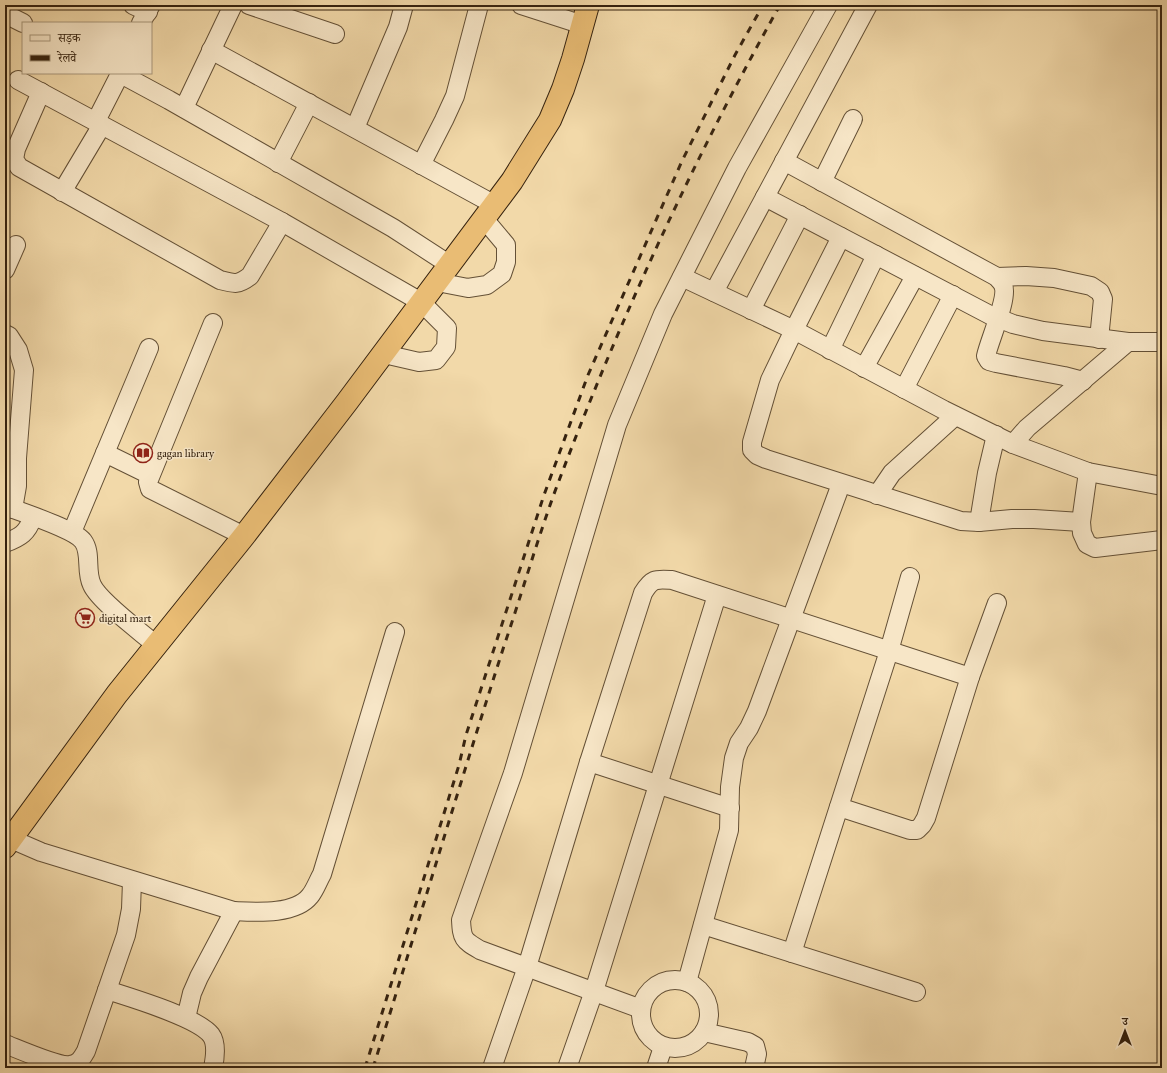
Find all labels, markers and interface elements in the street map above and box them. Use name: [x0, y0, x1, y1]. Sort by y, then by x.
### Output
legend: [22, 22, 152, 74]
text: सड़क: [57, 31, 82, 45]
text: रेलवे: [56, 50, 77, 65]
library icon: gagan library: [132, 442, 154, 464]
place label: gagan library: [157, 447, 215, 460]
supermarket icon: digital mart: [74, 607, 96, 629]
place label: digital mart: [99, 612, 152, 625]
north arrow: [1105, 1011, 1145, 1051]
text: उ: [1121, 1015, 1129, 1028]

